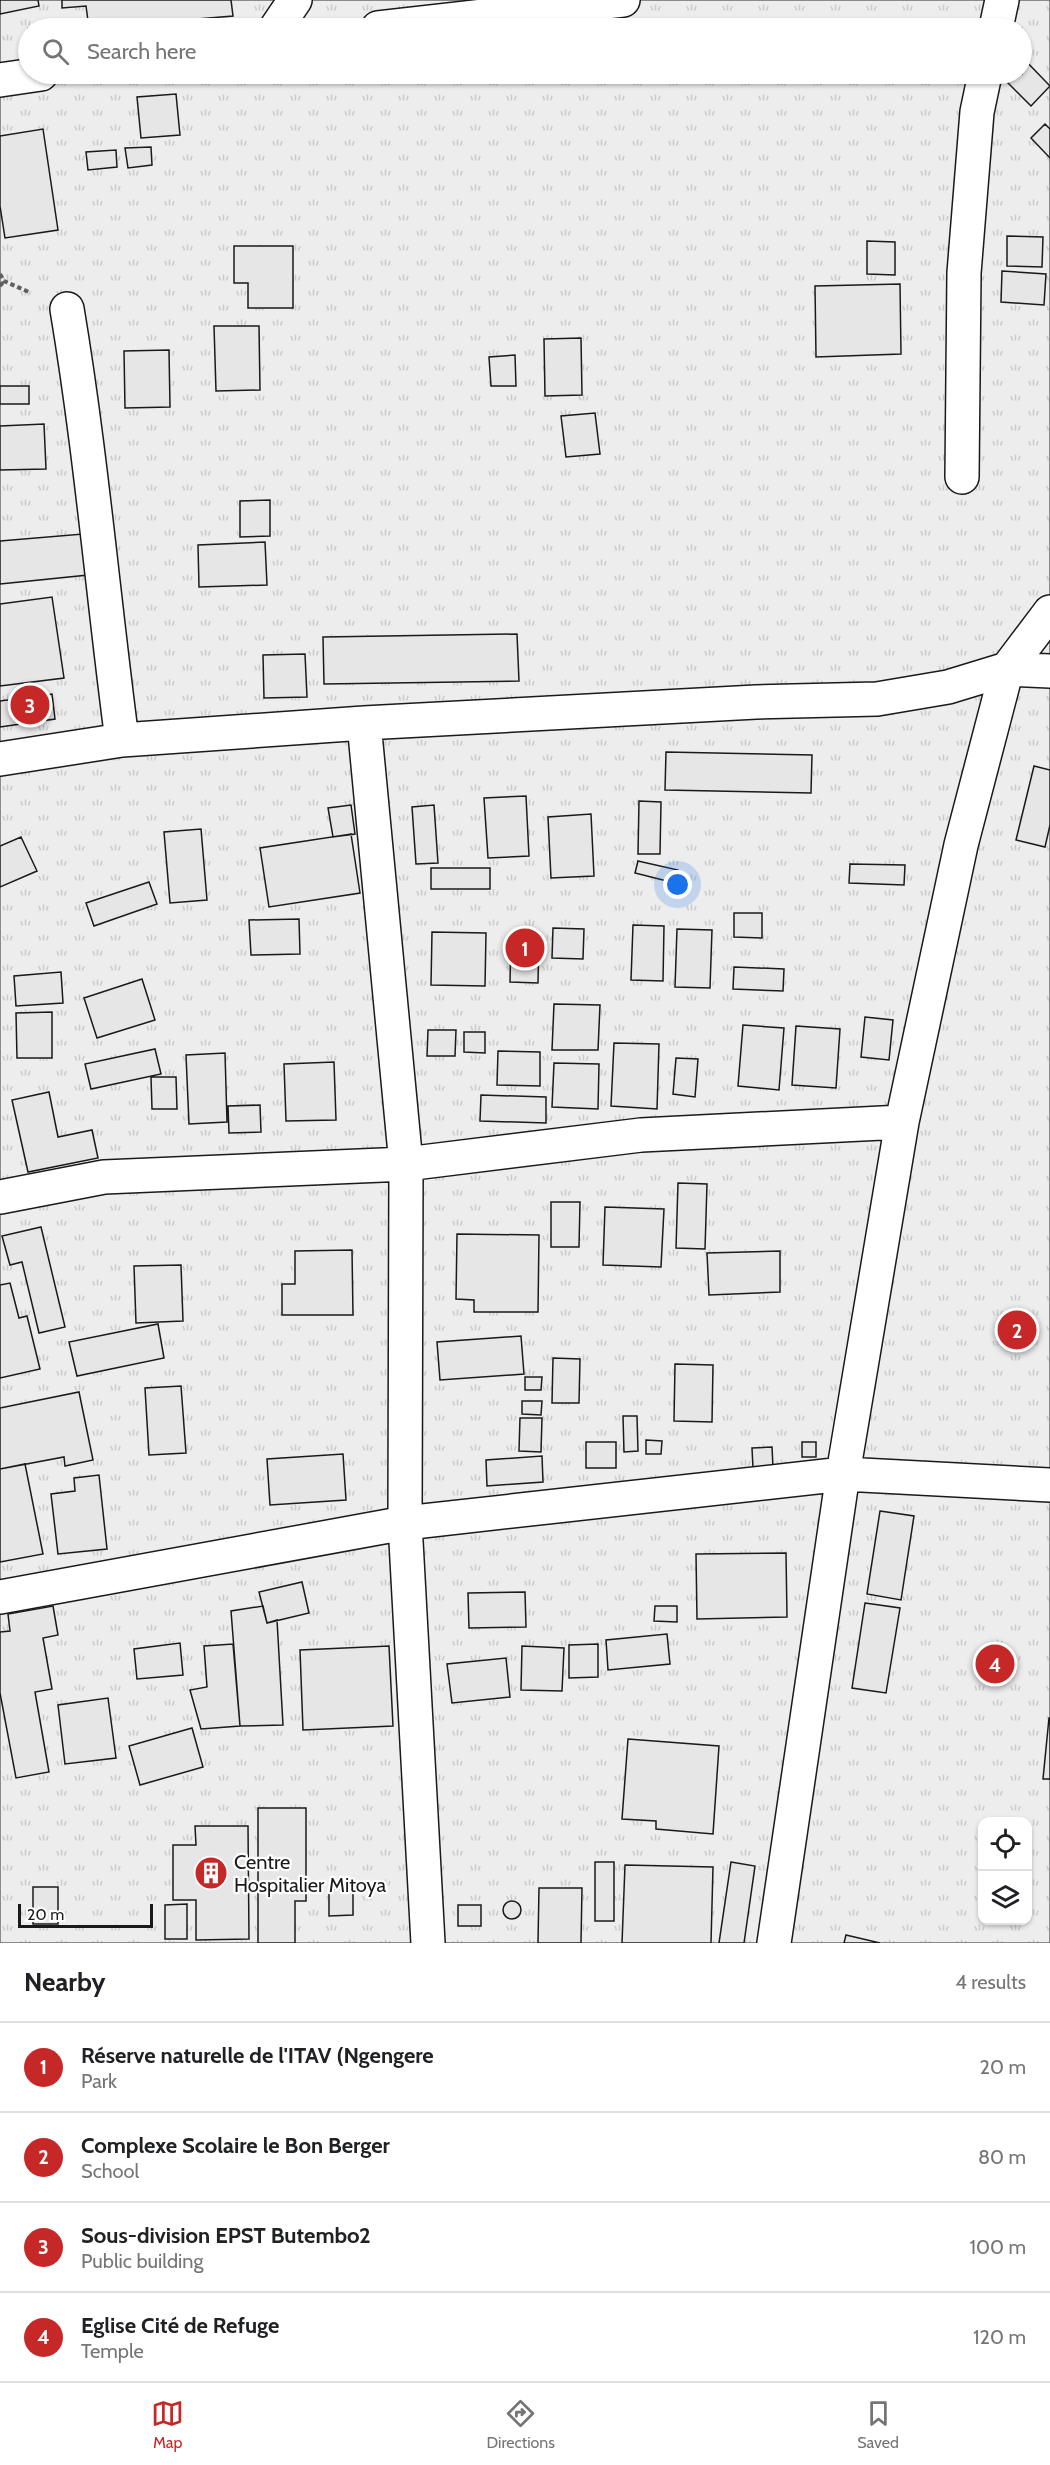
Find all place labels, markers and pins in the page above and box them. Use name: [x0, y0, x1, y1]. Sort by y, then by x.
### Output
pin: 3: [10, 682, 50, 728]
pin: 1: [506, 926, 544, 970]
pin: 2: [998, 1308, 1036, 1352]
pin: 4: [976, 1642, 1014, 1686]
place label: Centre Hospitalier Mitoya: [234, 1850, 387, 1897]
building icon: Centre Hospitalier Mitoya: [193, 1855, 229, 1891]

